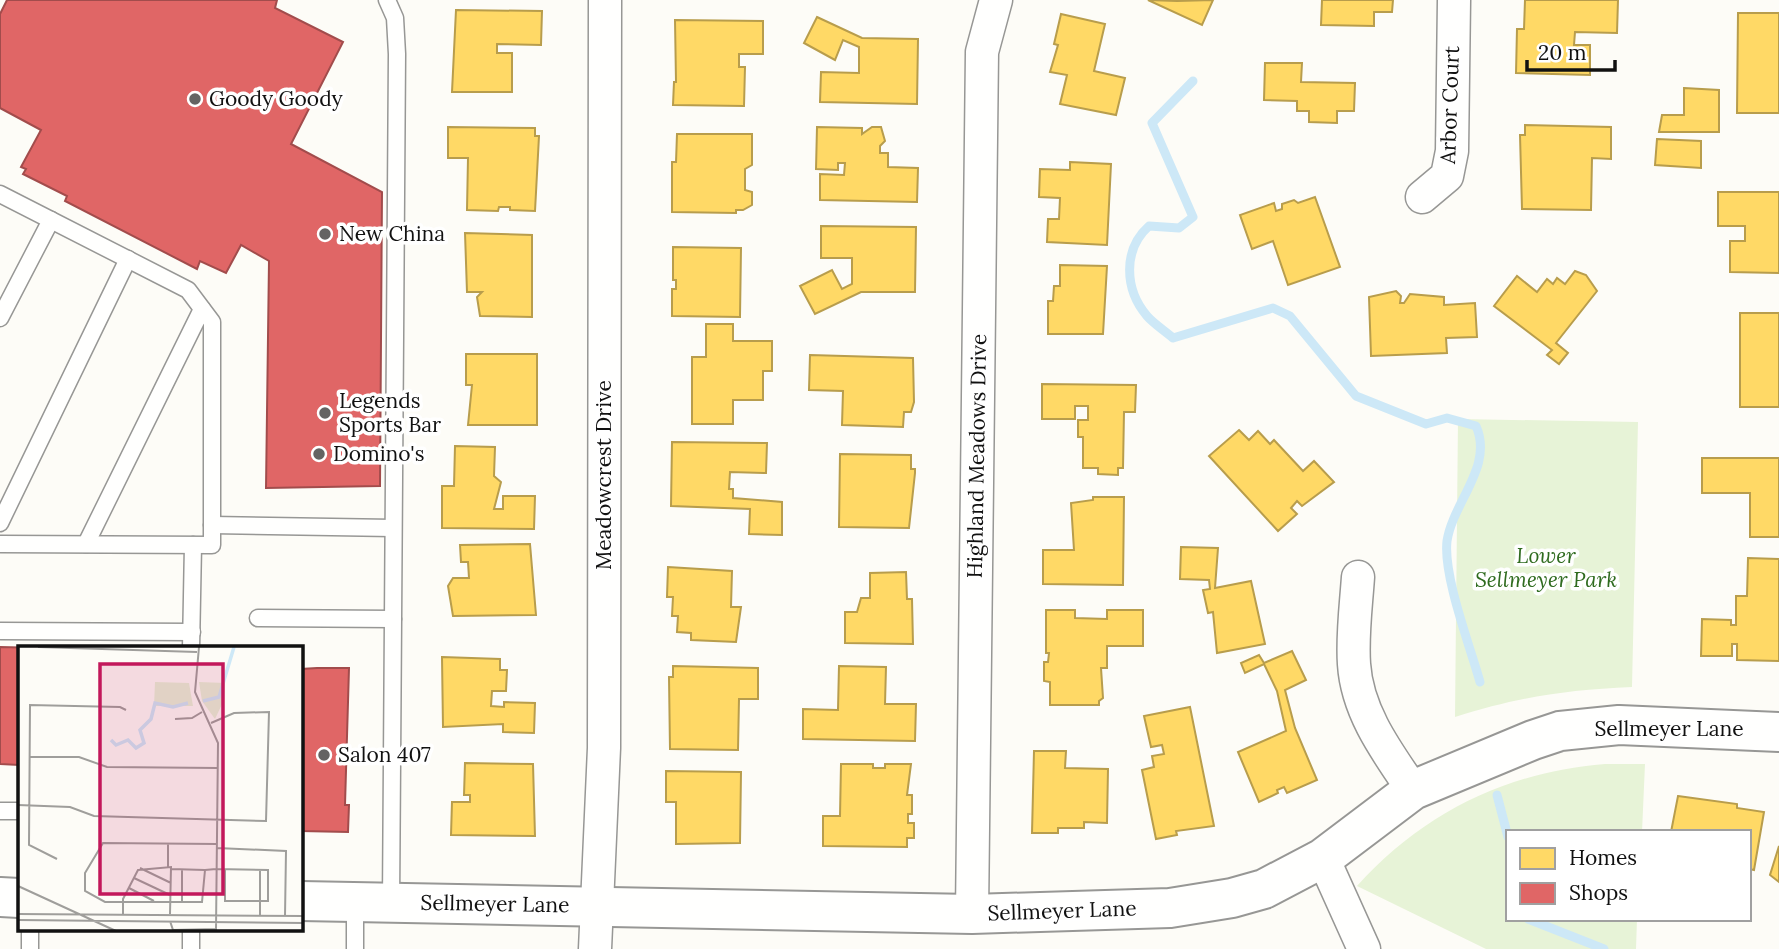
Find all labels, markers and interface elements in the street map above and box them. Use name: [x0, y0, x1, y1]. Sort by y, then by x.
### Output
scale bar: [1527, 28, 1614, 72]
text: 20 m: [1538, 39, 1587, 66]
street label: Arbor Court: [1434, 45, 1465, 165]
place label: Goody Goody: [209, 85, 343, 112]
marker: Goody Goody: [187, 91, 203, 107]
place label: New China: [339, 220, 445, 247]
marker: New China: [317, 226, 333, 242]
street label: Highland Meadows Drive: [961, 333, 992, 579]
street label: Meadowcrest Drive: [590, 380, 617, 570]
place label: Legends Sports Bar: [339, 387, 441, 438]
marker: Legends Sports Bar: [317, 405, 333, 421]
place label: Domino's: [333, 440, 424, 467]
marker: Domino's: [311, 446, 327, 462]
park label: Lower Sellmeyer Park: [1475, 542, 1617, 593]
inset map: [18, 646, 303, 932]
street label: Sellmeyer Lane: [1594, 715, 1744, 742]
place label: Salon 407: [338, 741, 431, 768]
marker: Salon 407: [316, 747, 332, 763]
legend: [1506, 830, 1751, 921]
text: Homes: [1569, 844, 1637, 871]
text: Shops: [1569, 879, 1628, 906]
street label: Sellmeyer Lane: [420, 889, 570, 918]
street label: Sellmeyer Lane: [987, 894, 1137, 927]

